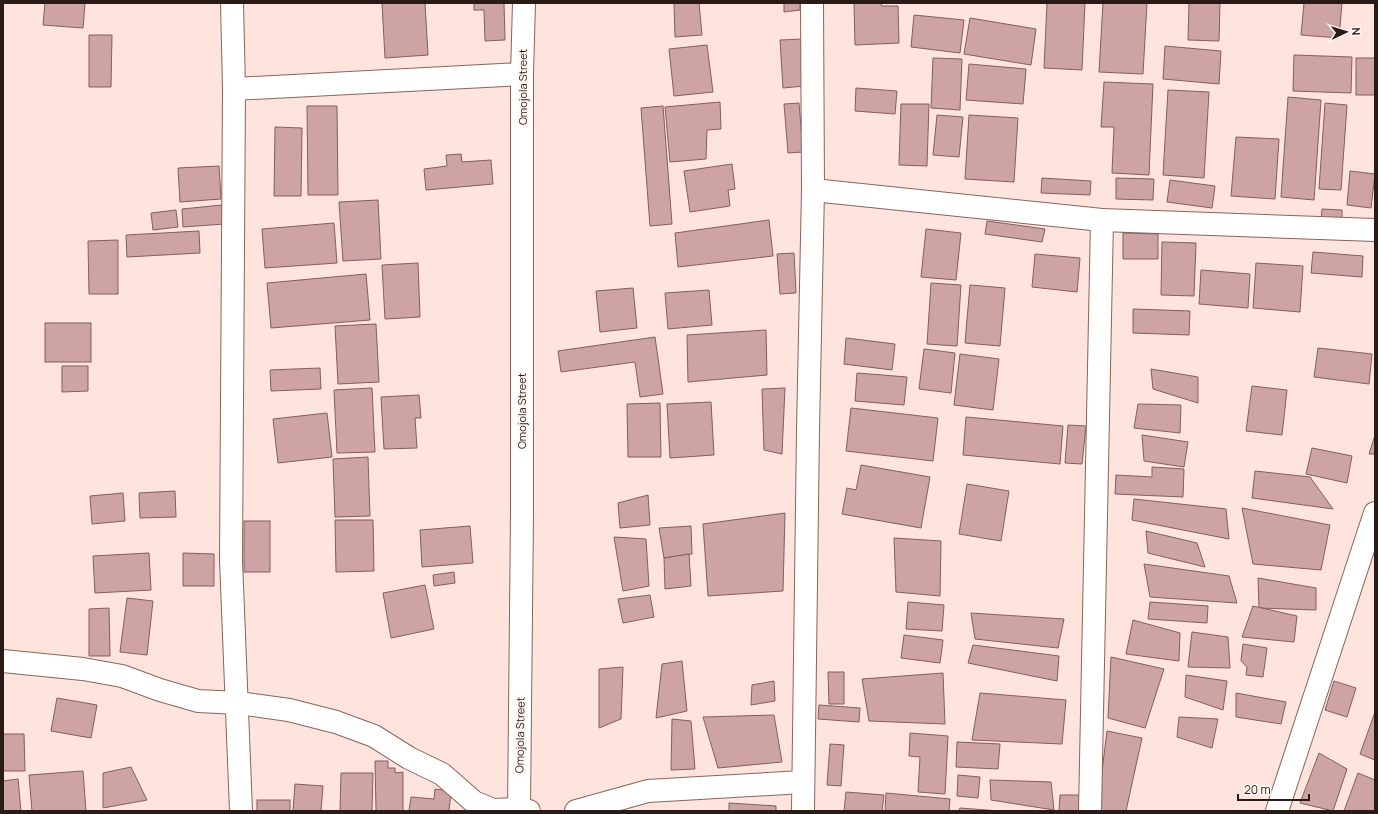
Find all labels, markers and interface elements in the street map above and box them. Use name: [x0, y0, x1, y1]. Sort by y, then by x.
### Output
north arrow: [1326, 12, 1366, 52]
text: N: [1349, 27, 1364, 36]
street label: Omojola Street: [515, 49, 530, 125]
street label: Omojola Street: [514, 373, 529, 449]
street label: Omojola Street: [511, 697, 528, 773]
scale bar: [1238, 776, 1309, 802]
text: 20 m: [1244, 781, 1271, 798]

